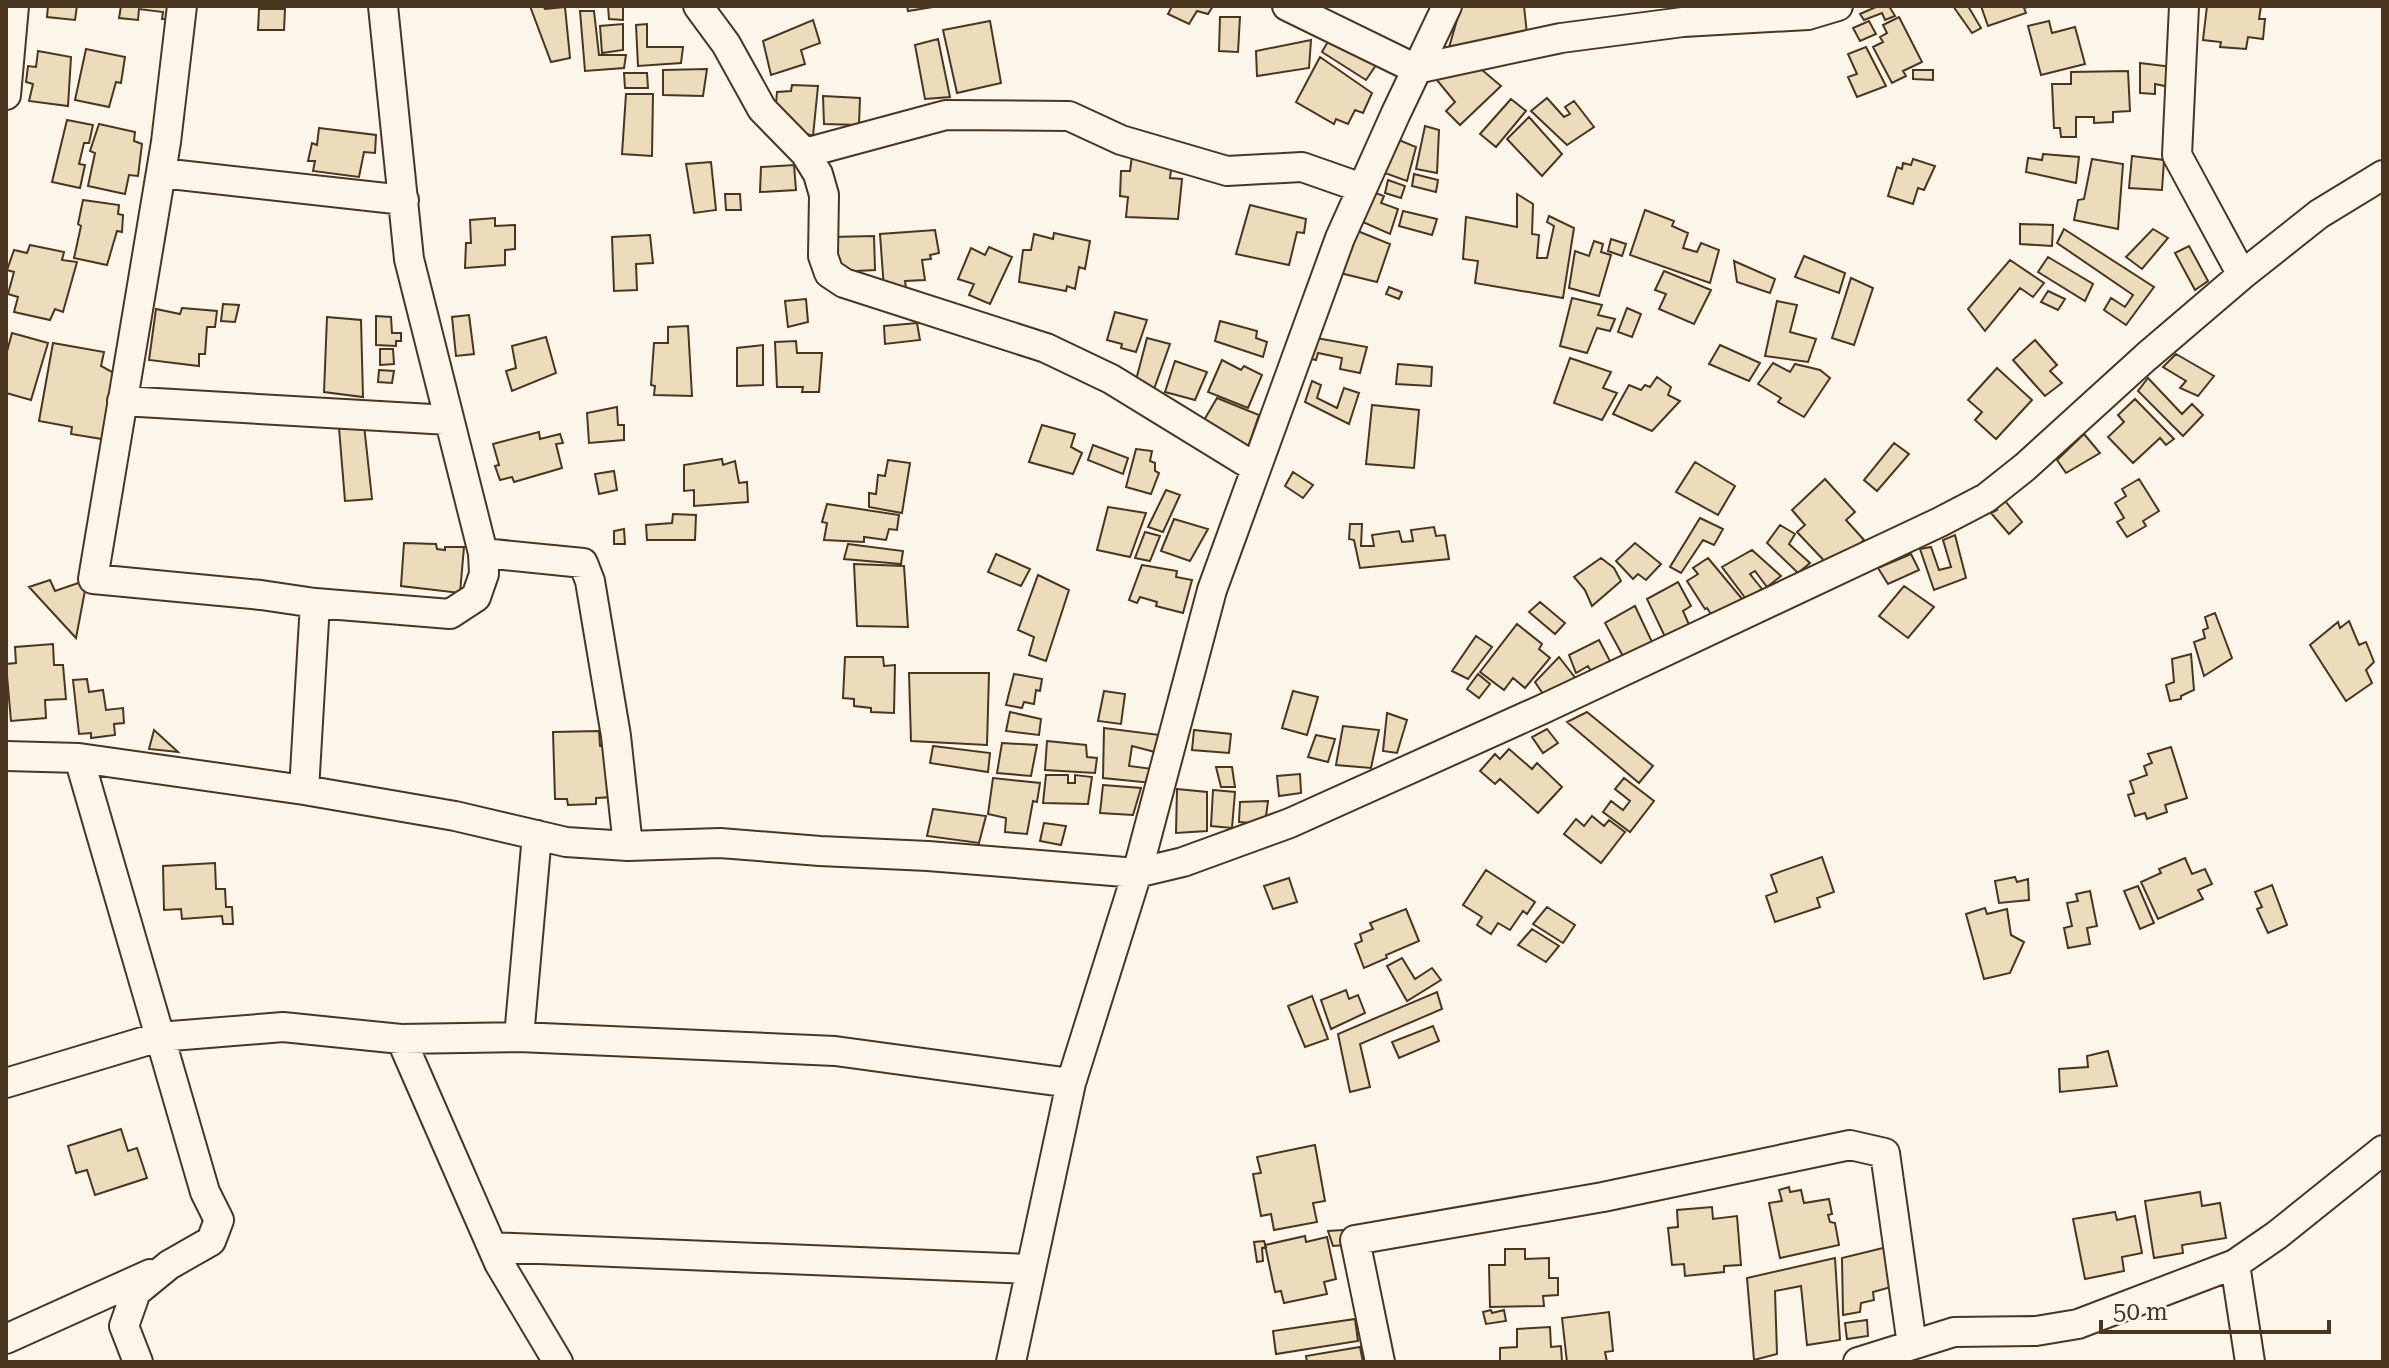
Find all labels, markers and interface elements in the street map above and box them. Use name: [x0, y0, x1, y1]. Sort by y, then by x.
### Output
scale bar: [2101, 1284, 2329, 1334]
text: 50 m: [2113, 1298, 2168, 1326]

